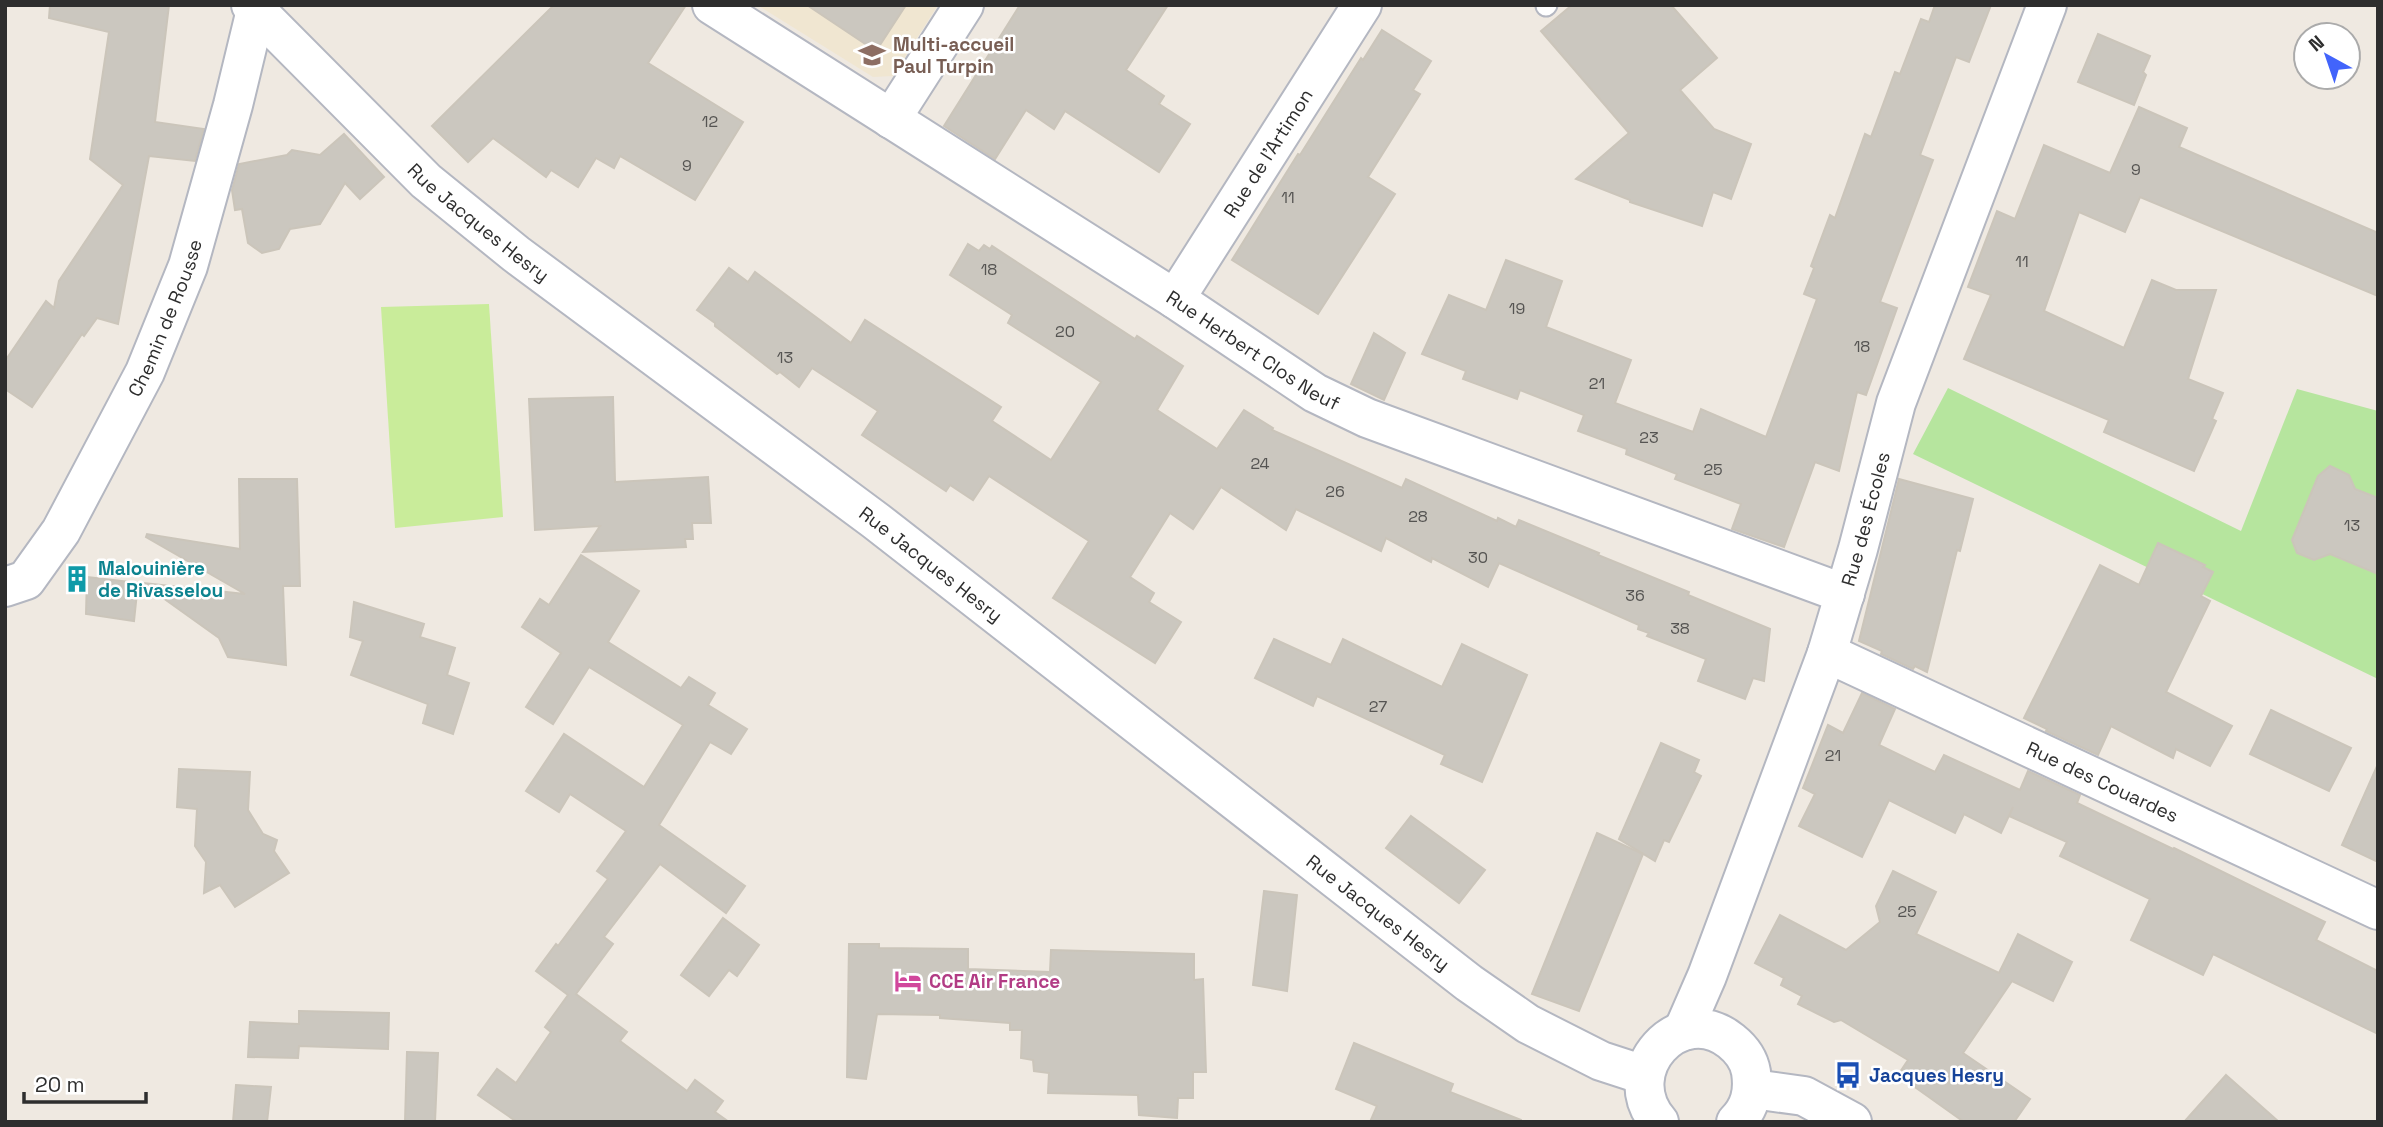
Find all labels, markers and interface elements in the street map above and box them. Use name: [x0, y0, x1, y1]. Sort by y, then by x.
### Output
north arrow: [2292, 21, 2362, 91]
text: N: [2303, 30, 2329, 57]
place label: Multi-accueil Paul Turpin: [893, 32, 1014, 79]
school or university icon: Multi-accueil Paul Turpin: [857, 40, 887, 70]
street label: Rue de l'Artimon: [1218, 84, 1318, 222]
house number: 12: [702, 111, 718, 132]
house number: 9: [682, 155, 692, 176]
street label: Rue Jacques Hesry: [402, 157, 554, 287]
house number: 9: [2131, 159, 2141, 180]
house number: 11: [1281, 187, 1295, 208]
street label: Chemin de Rousse: [122, 236, 207, 401]
house number: 11: [2015, 251, 2029, 272]
house number: 18: [981, 259, 997, 280]
street label: Rue Herbert Clos Neuf: [1162, 284, 1344, 416]
house number: 19: [1509, 298, 1525, 319]
house number: 20: [1055, 321, 1075, 342]
house number: 18: [1854, 336, 1870, 357]
house number: 13: [777, 347, 793, 368]
house number: 21: [1589, 373, 1605, 394]
house number: 23: [1639, 427, 1659, 448]
street label: Rue des Écoles: [1835, 449, 1895, 589]
house number: 24: [1250, 453, 1270, 474]
house number: 25: [1703, 459, 1723, 480]
house number: 26: [1325, 481, 1345, 502]
street label: Rue Jacques Hesry: [854, 500, 1008, 628]
house number: 28: [1408, 506, 1428, 527]
house number: 13: [2344, 515, 2360, 536]
house number: 30: [1468, 547, 1488, 568]
place label: Malouinière de Rivasselou: [98, 556, 223, 603]
building icon: Malouinière de Rivasselou: [62, 564, 92, 594]
house number: 36: [1625, 585, 1645, 606]
house number: 38: [1670, 618, 1690, 639]
house number: 27: [1369, 696, 1387, 717]
street label: Rue des Couardes: [2022, 735, 2183, 828]
house number: 21: [1825, 745, 1841, 766]
street label: Rue Jacques Hesry: [1301, 849, 1455, 976]
house number: 25: [1897, 901, 1917, 922]
hotel icon: CCE Air France: [893, 966, 923, 996]
place label: CCE Air France: [929, 969, 1060, 994]
scale bar: [24, 1060, 147, 1104]
bus stop icon: Jacques Hesry: [1833, 1060, 1863, 1090]
place label: Jacques Hesry: [1869, 1063, 2004, 1088]
text: 20 m: [35, 1071, 85, 1098]

